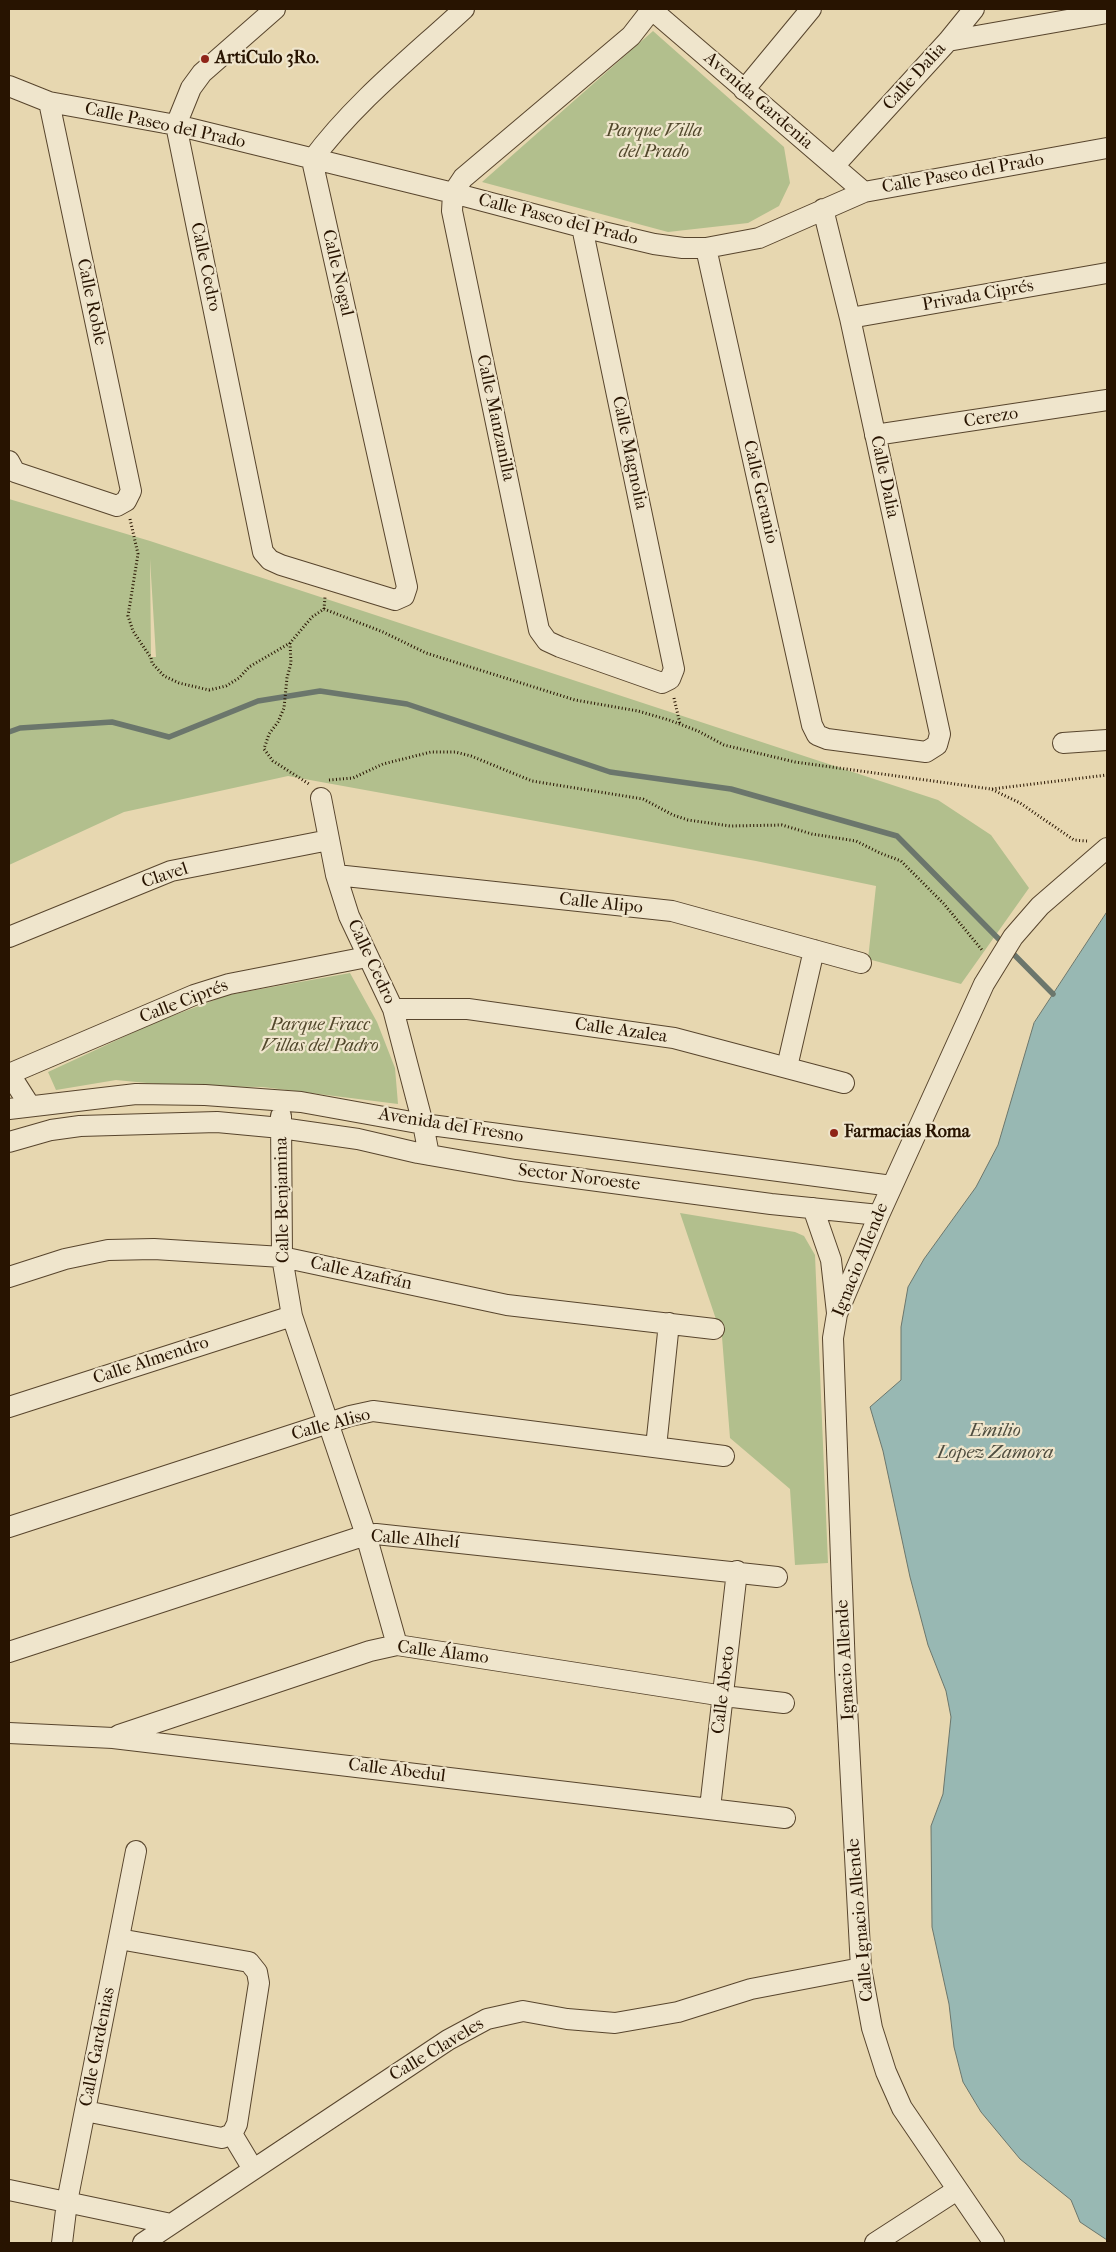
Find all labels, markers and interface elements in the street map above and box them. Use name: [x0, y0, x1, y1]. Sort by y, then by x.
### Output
street label: Calle Dalia: [879, 39, 951, 115]
place label: ArtiCulo 3Ro.: [215, 48, 319, 70]
street label: Avenida Gardenia: [699, 48, 817, 154]
marker: ArtiCulo 3Ro.: [199, 53, 211, 65]
street label: Calle Paseo del Prado: [83, 98, 247, 154]
park label: Parque Villa del Prado: [606, 121, 702, 163]
street label: Calle Paseo del Prado: [880, 149, 1046, 199]
street label: Calle Paseo del Prado: [476, 190, 640, 250]
street label: Calle Cedro: [185, 220, 225, 314]
street label: Calle Nogal: [317, 227, 357, 319]
street label: Calle Roble: [71, 257, 111, 347]
street label: Privada Ciprés: [921, 276, 1035, 316]
street label: Calle Manzanilla: [471, 353, 519, 483]
street label: Calle Magnolia: [606, 394, 652, 512]
street label: Cerezo: [962, 403, 1020, 433]
street label: Calle Dalia: [865, 434, 903, 520]
street label: Calle Geranio: [738, 438, 782, 546]
street label: Clavel: [139, 858, 191, 894]
street label: Calle Alipo: [558, 889, 644, 919]
street label: Calle Cedro: [342, 916, 400, 1008]
street label: Calle Ciprés: [137, 975, 231, 1029]
street label: Calle Azalea: [573, 1014, 669, 1048]
park label: Parque Fracc Villas del Padro: [261, 1015, 379, 1058]
street label: Avenida del Fresno: [377, 1104, 525, 1148]
place label: Farmacias Roma: [844, 1122, 970, 1144]
marker: Farmacias Roma: [828, 1127, 840, 1139]
street label: Calle Benjamina: [271, 1137, 295, 1263]
street label: Sector Noroeste: [517, 1160, 641, 1196]
street label: Ignacio Allende: [828, 1200, 894, 1320]
street label: Calle Azafrán: [308, 1253, 414, 1295]
street label: Calle Almendro: [90, 1332, 212, 1390]
street label: Calle Aliso: [289, 1404, 373, 1446]
water label: Emilio Lopez Zamora: [937, 1420, 1053, 1464]
street label: Calle Alhelí: [370, 1526, 460, 1554]
street label: Ignacio Allende: [832, 1599, 860, 1721]
street label: Calle Álamo: [396, 1637, 490, 1669]
street label: Calle Abeto: [708, 1645, 740, 1735]
street label: Calle Abedul: [347, 1754, 447, 1788]
street label: Calle Ignacio Allende: [843, 1837, 879, 2003]
street label: Calle Gardenias: [76, 1986, 120, 2108]
street label: Calle Claveles: [386, 2013, 488, 2087]

